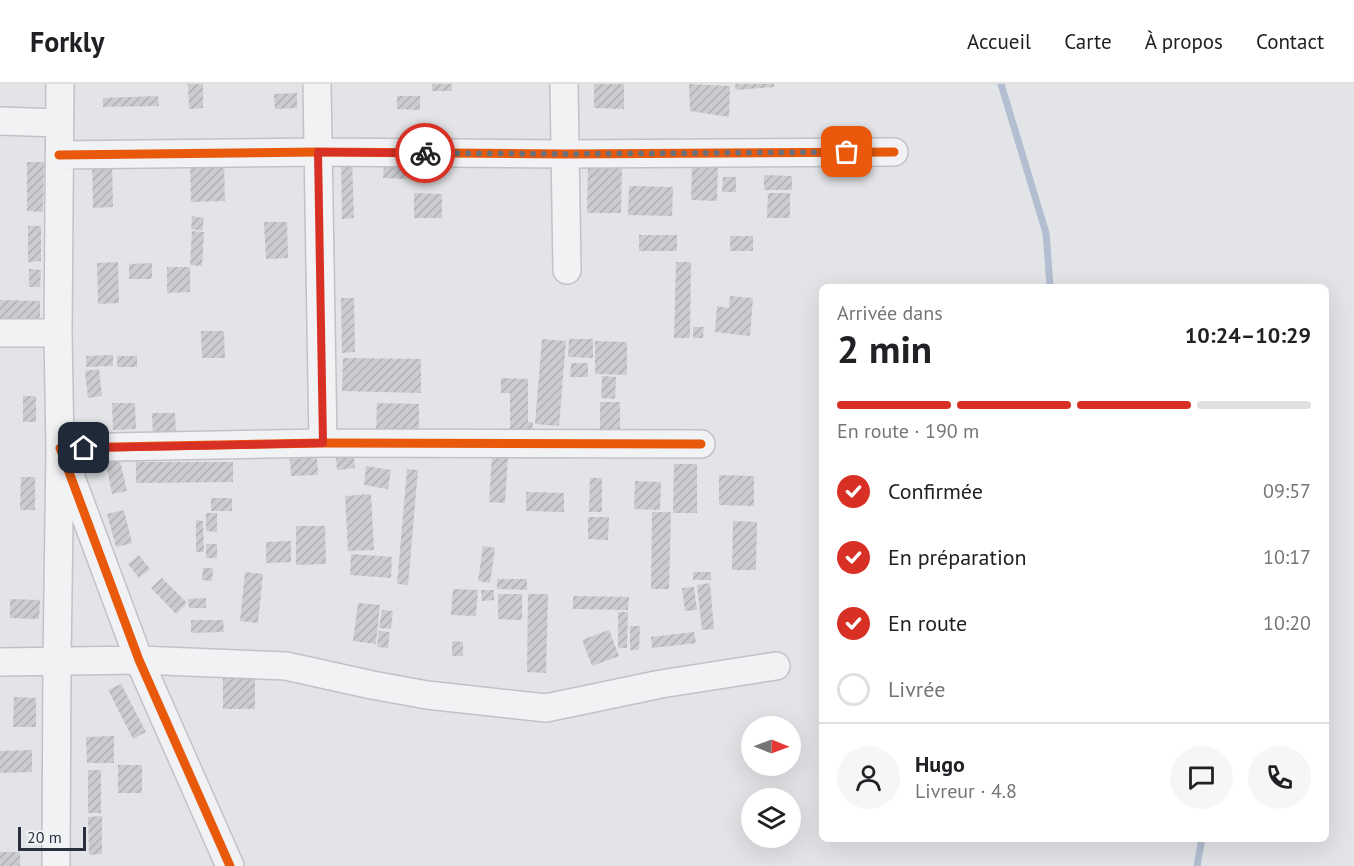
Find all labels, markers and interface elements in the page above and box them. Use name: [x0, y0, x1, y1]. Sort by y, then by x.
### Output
text: Forkly: [30, 23, 104, 60]
text: Accueil: [967, 28, 1031, 55]
text: Carte: [1064, 28, 1112, 55]
text: À propos: [1145, 28, 1223, 55]
text: Contact: [1256, 28, 1324, 55]
courier: [395, 123, 455, 183]
pin: [821, 126, 872, 177]
icon: bag: [830, 135, 863, 168]
icon: bike: [409, 137, 442, 170]
text: Arrivée dans: [837, 300, 943, 326]
text: 10:24–10:29: [1185, 321, 1311, 349]
text: 2 min: [837, 323, 932, 374]
text: En route · 190 m: [837, 418, 979, 444]
pin: [58, 422, 109, 473]
icon: home: [67, 431, 100, 464]
icon: check: [837, 475, 870, 508]
text: Confirmée: [888, 477, 983, 505]
text: 09:57: [1263, 478, 1311, 504]
icon: check: [837, 541, 870, 574]
text: En préparation: [888, 543, 1027, 571]
text: 10:17: [1263, 544, 1311, 570]
icon: check: [837, 607, 870, 640]
text: En route: [888, 609, 967, 637]
text: 10:20: [1263, 610, 1311, 636]
text: Livrée: [888, 675, 945, 703]
north arrow: [741, 716, 801, 776]
map controls: [741, 716, 801, 848]
button: person: [837, 746, 900, 809]
button: chat: [1170, 746, 1233, 809]
button: phone: [1248, 746, 1311, 809]
text: Hugo: [915, 750, 965, 778]
text: Livreur · 4.8: [915, 778, 1017, 804]
button: layers: [741, 788, 801, 848]
scale bar: [18, 824, 86, 852]
text: 20 m: [27, 827, 62, 847]

